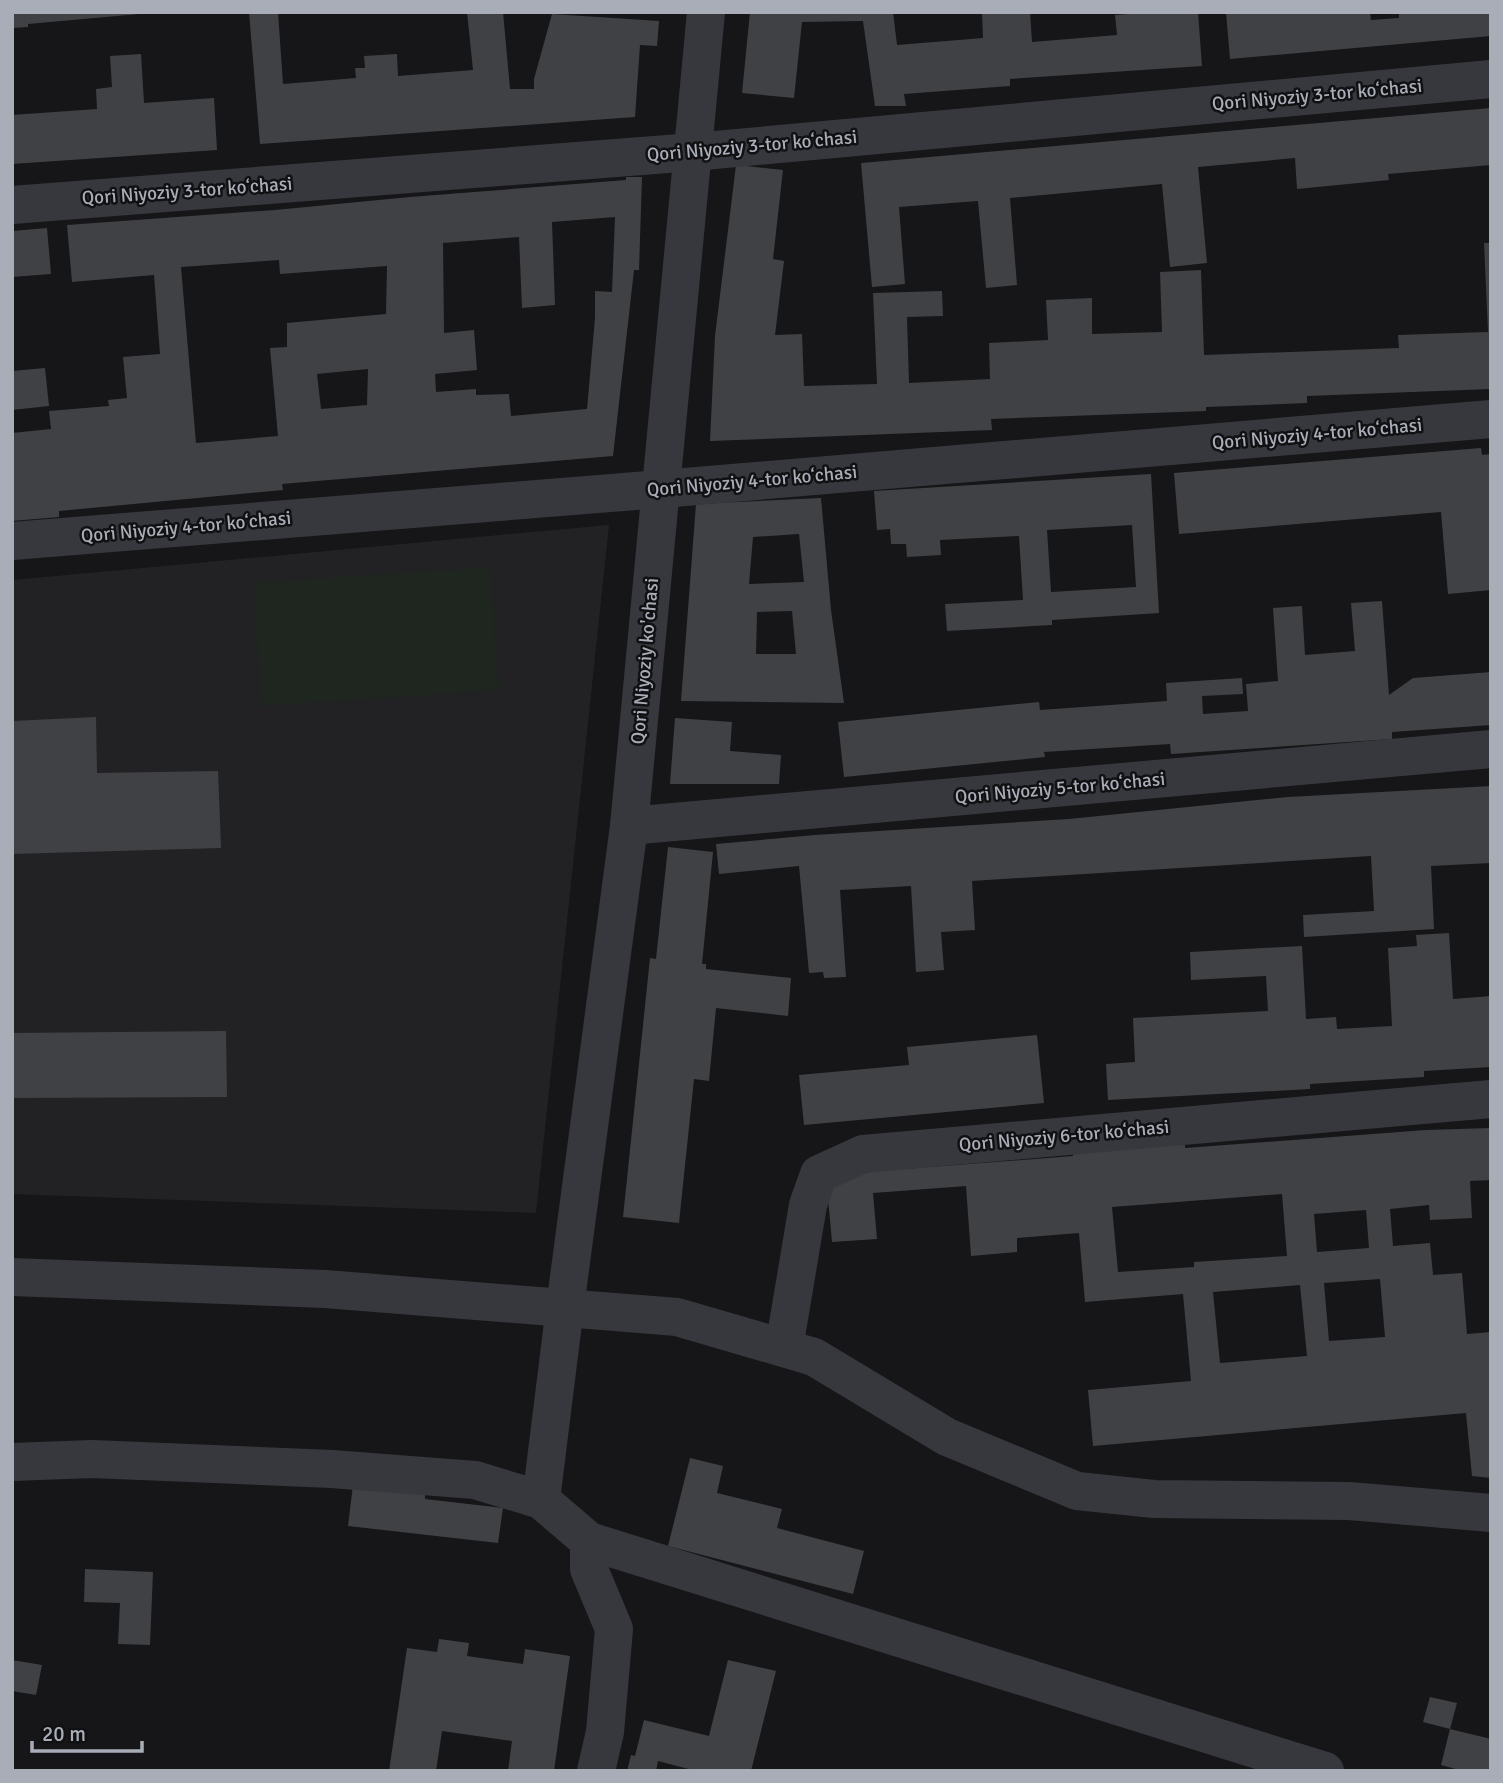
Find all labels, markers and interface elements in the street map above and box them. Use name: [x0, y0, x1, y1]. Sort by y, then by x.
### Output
street label: Qori Niyoziy 3-tor koʻchasi: [1211, 74, 1423, 116]
street label: Qori Niyoziy 3-tor koʻchasi: [646, 125, 858, 167]
street label: Qori Niyoziy 3-tor koʻchasi: [81, 172, 293, 210]
street label: Qori Niyoziy 4-tor koʻchasi: [1211, 413, 1423, 455]
street label: Qori Niyoziy 4-tor koʻchasi: [646, 460, 858, 502]
street label: Qori Niyoziy 4-tor koʻchasi: [80, 506, 292, 548]
street label: Qori Niyoziy ko'chasi: [626, 577, 664, 745]
street label: Qori Niyoziy 5-tor koʻchasi: [954, 767, 1166, 809]
street label: Qori Niyoziy 6-tor koʻchasi: [958, 1115, 1170, 1157]
scale bar: [32, 1710, 142, 1754]
text: 20 m: [42, 1721, 86, 1747]

